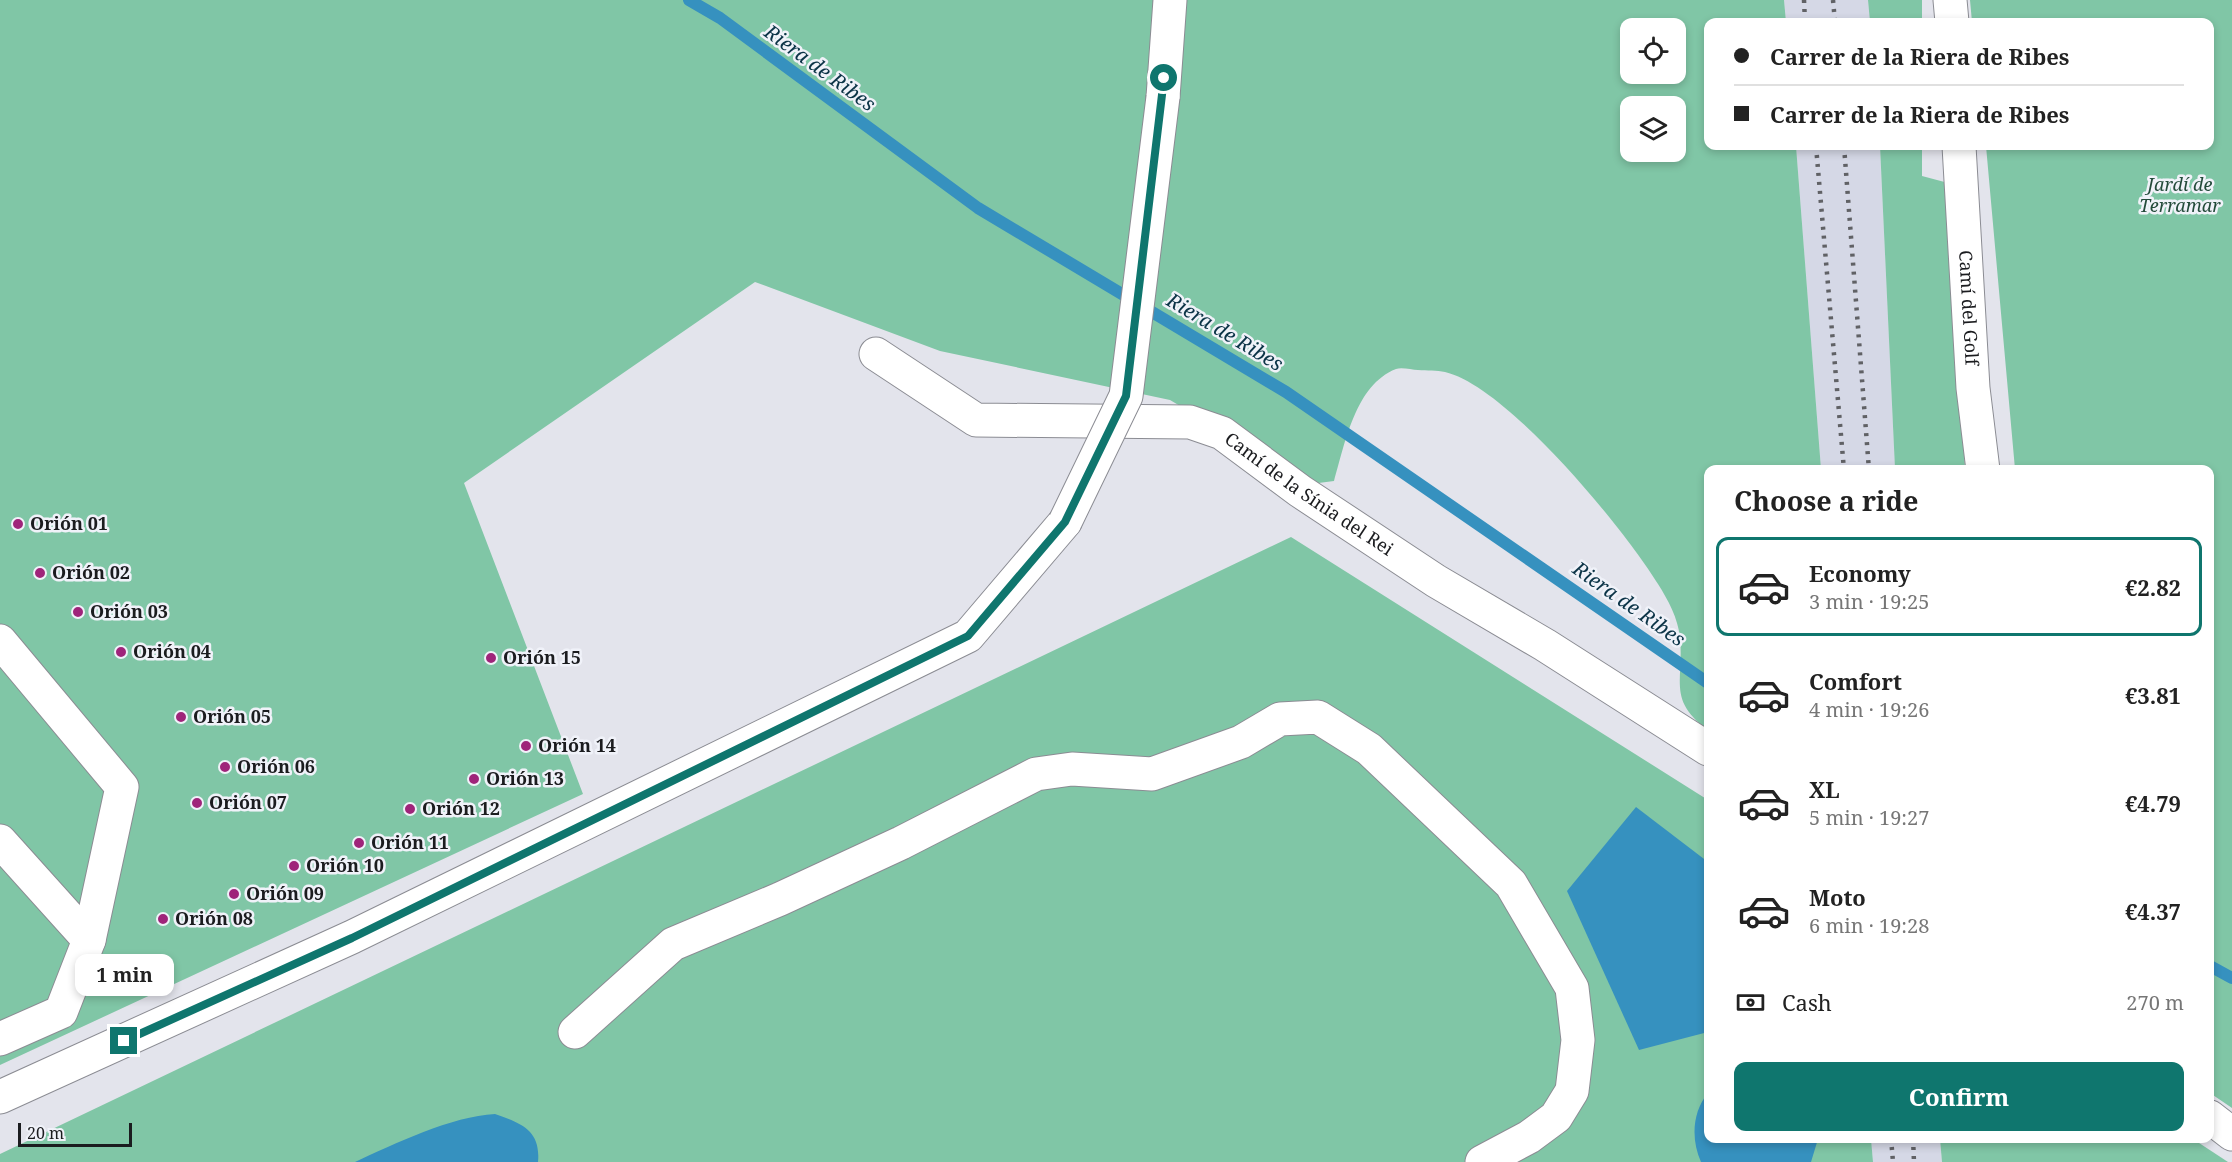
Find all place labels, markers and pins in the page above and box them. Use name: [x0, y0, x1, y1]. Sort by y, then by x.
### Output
place label: Orión 01: [30, 511, 108, 535]
marker: Orión 01: [11, 517, 25, 531]
place label: Orión 02: [52, 560, 130, 584]
marker: Orión 02: [33, 566, 47, 580]
place label: Orión 03: [90, 599, 168, 623]
marker: Orión 03: [71, 605, 85, 619]
place label: Orión 04: [133, 639, 211, 663]
marker: Orión 04: [114, 645, 128, 659]
place label: Orión 15: [503, 645, 581, 669]
marker: Orión 15: [484, 651, 498, 665]
place label: Orión 05: [193, 704, 271, 728]
marker: Orión 05: [174, 710, 188, 724]
place label: Orión 14: [538, 733, 616, 757]
marker: Orión 14: [519, 739, 533, 753]
place label: Orión 06: [237, 754, 315, 778]
marker: Orión 06: [218, 760, 232, 774]
place label: Orión 13: [486, 766, 564, 790]
marker: Orión 13: [467, 772, 481, 786]
place label: Orión 07: [209, 790, 287, 814]
marker: Orión 07: [190, 796, 204, 810]
place label: Orión 12: [422, 796, 500, 820]
marker: Orión 12: [403, 802, 417, 816]
place label: Orión 11: [371, 830, 449, 854]
marker: Orión 11: [352, 836, 366, 850]
place label: Orión 10: [306, 853, 384, 877]
marker: Orión 10: [287, 859, 301, 873]
place label: Orión 09: [246, 881, 324, 905]
marker: Orión 09: [227, 887, 241, 901]
place label: Orión 08: [175, 906, 253, 930]
marker: Orión 08: [156, 912, 170, 926]

